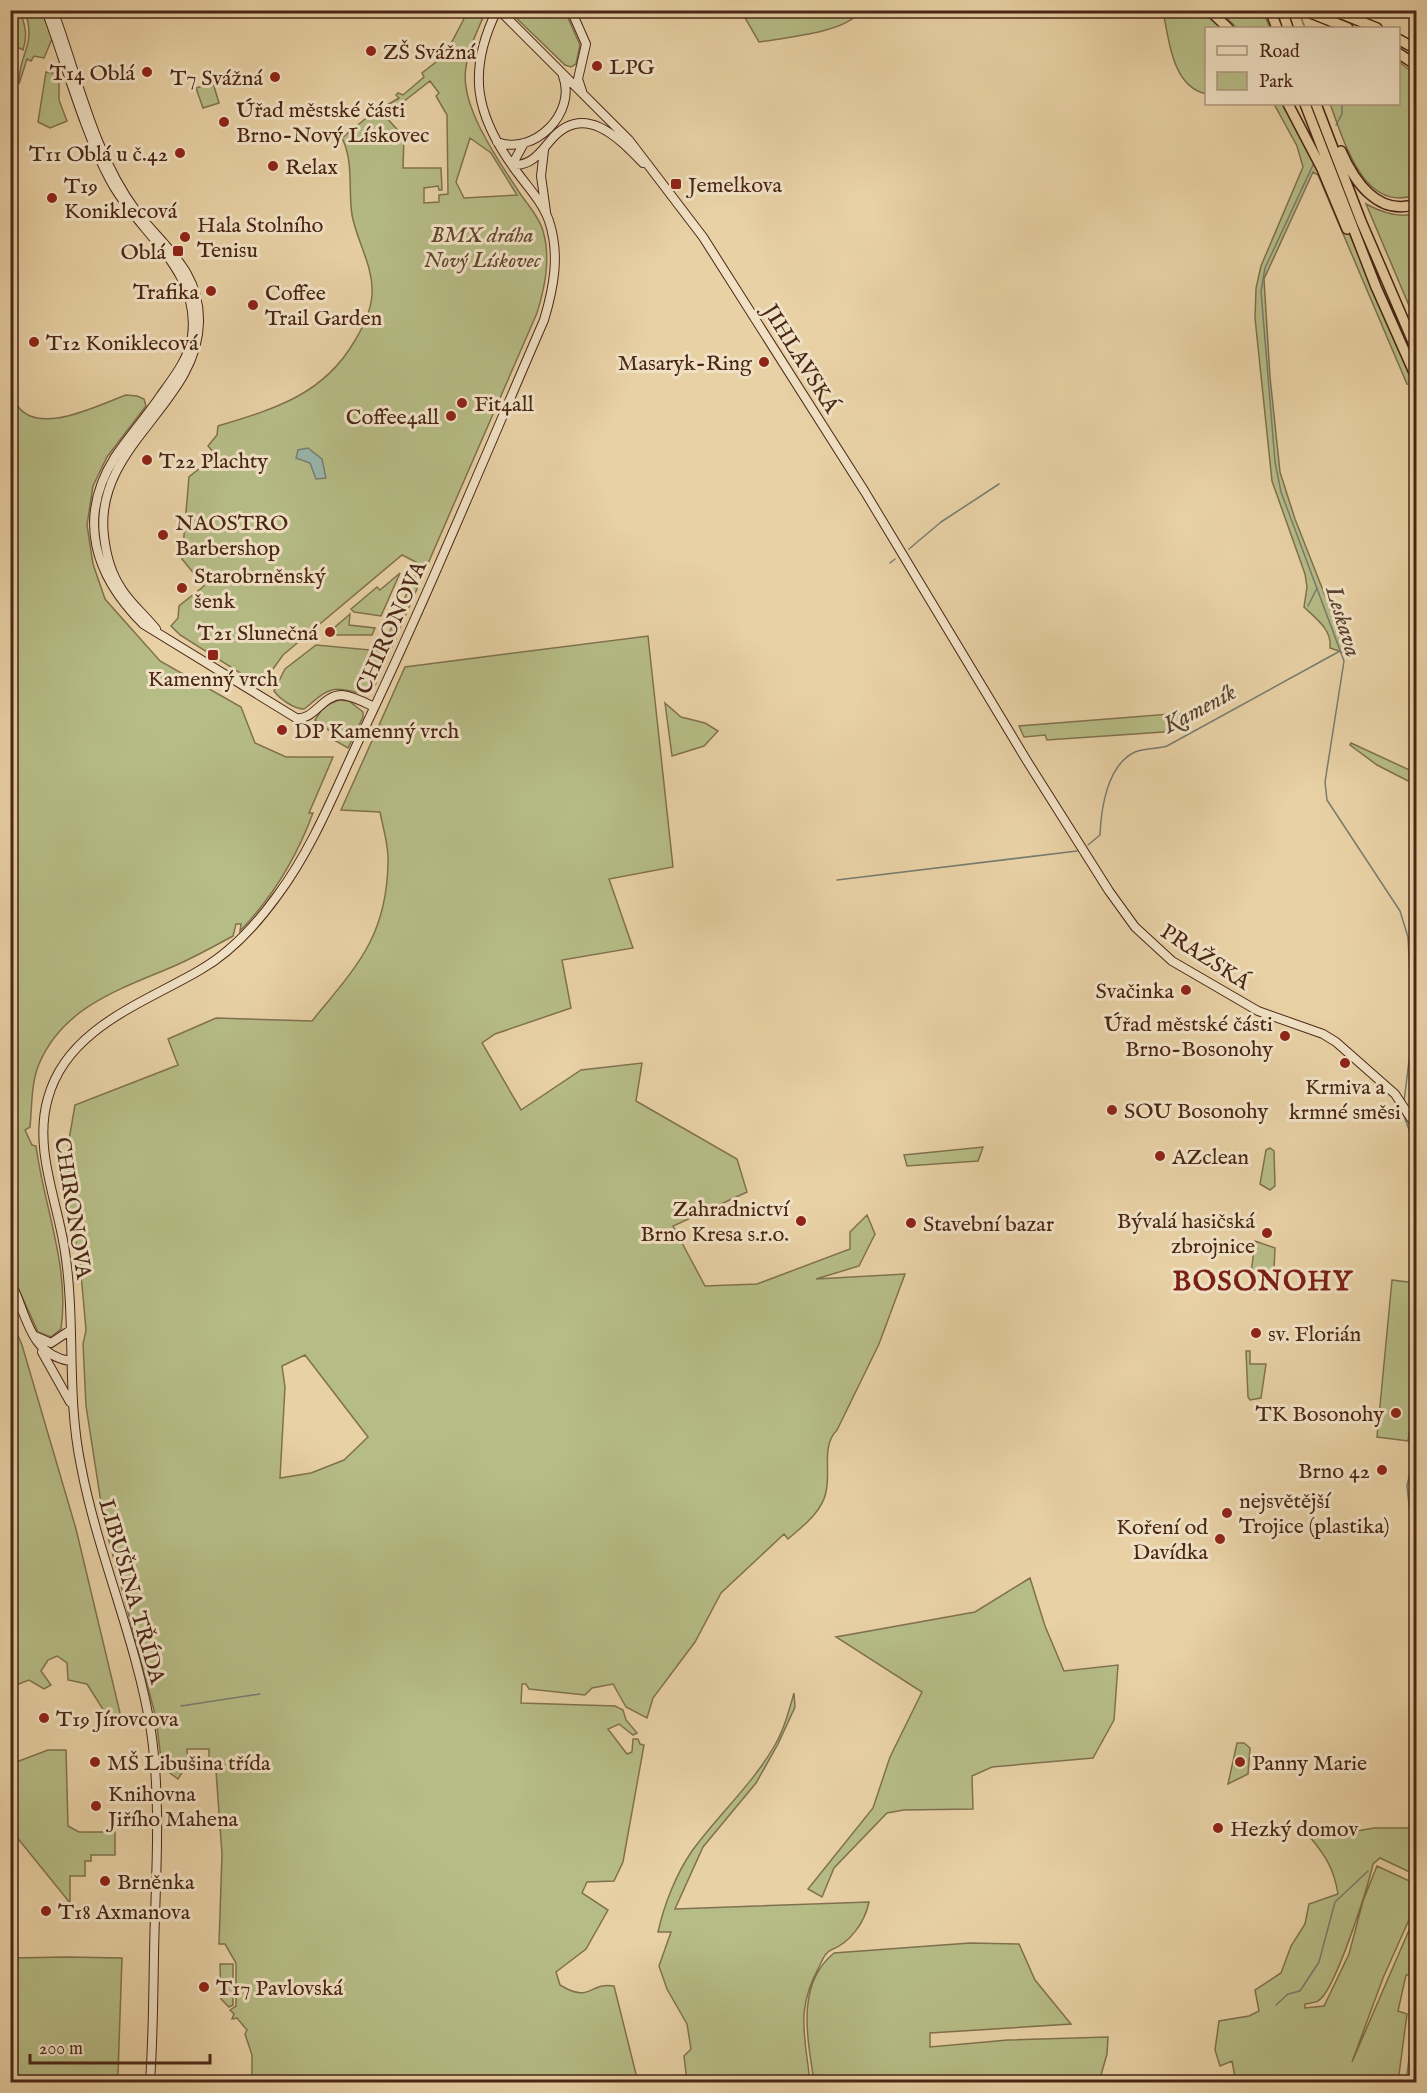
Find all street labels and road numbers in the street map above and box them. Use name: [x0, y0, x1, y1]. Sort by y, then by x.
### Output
street label: JIHLAVSKÁ: [754, 297, 845, 420]
street label: CHIRONOVA: [350, 556, 434, 699]
street label: PRAŽSKÁ: [1155, 918, 1256, 998]
street label: CHIRONOVA: [47, 1135, 97, 1282]
street label: LIBUŠINA TŘÍDA: [91, 1496, 171, 1688]

